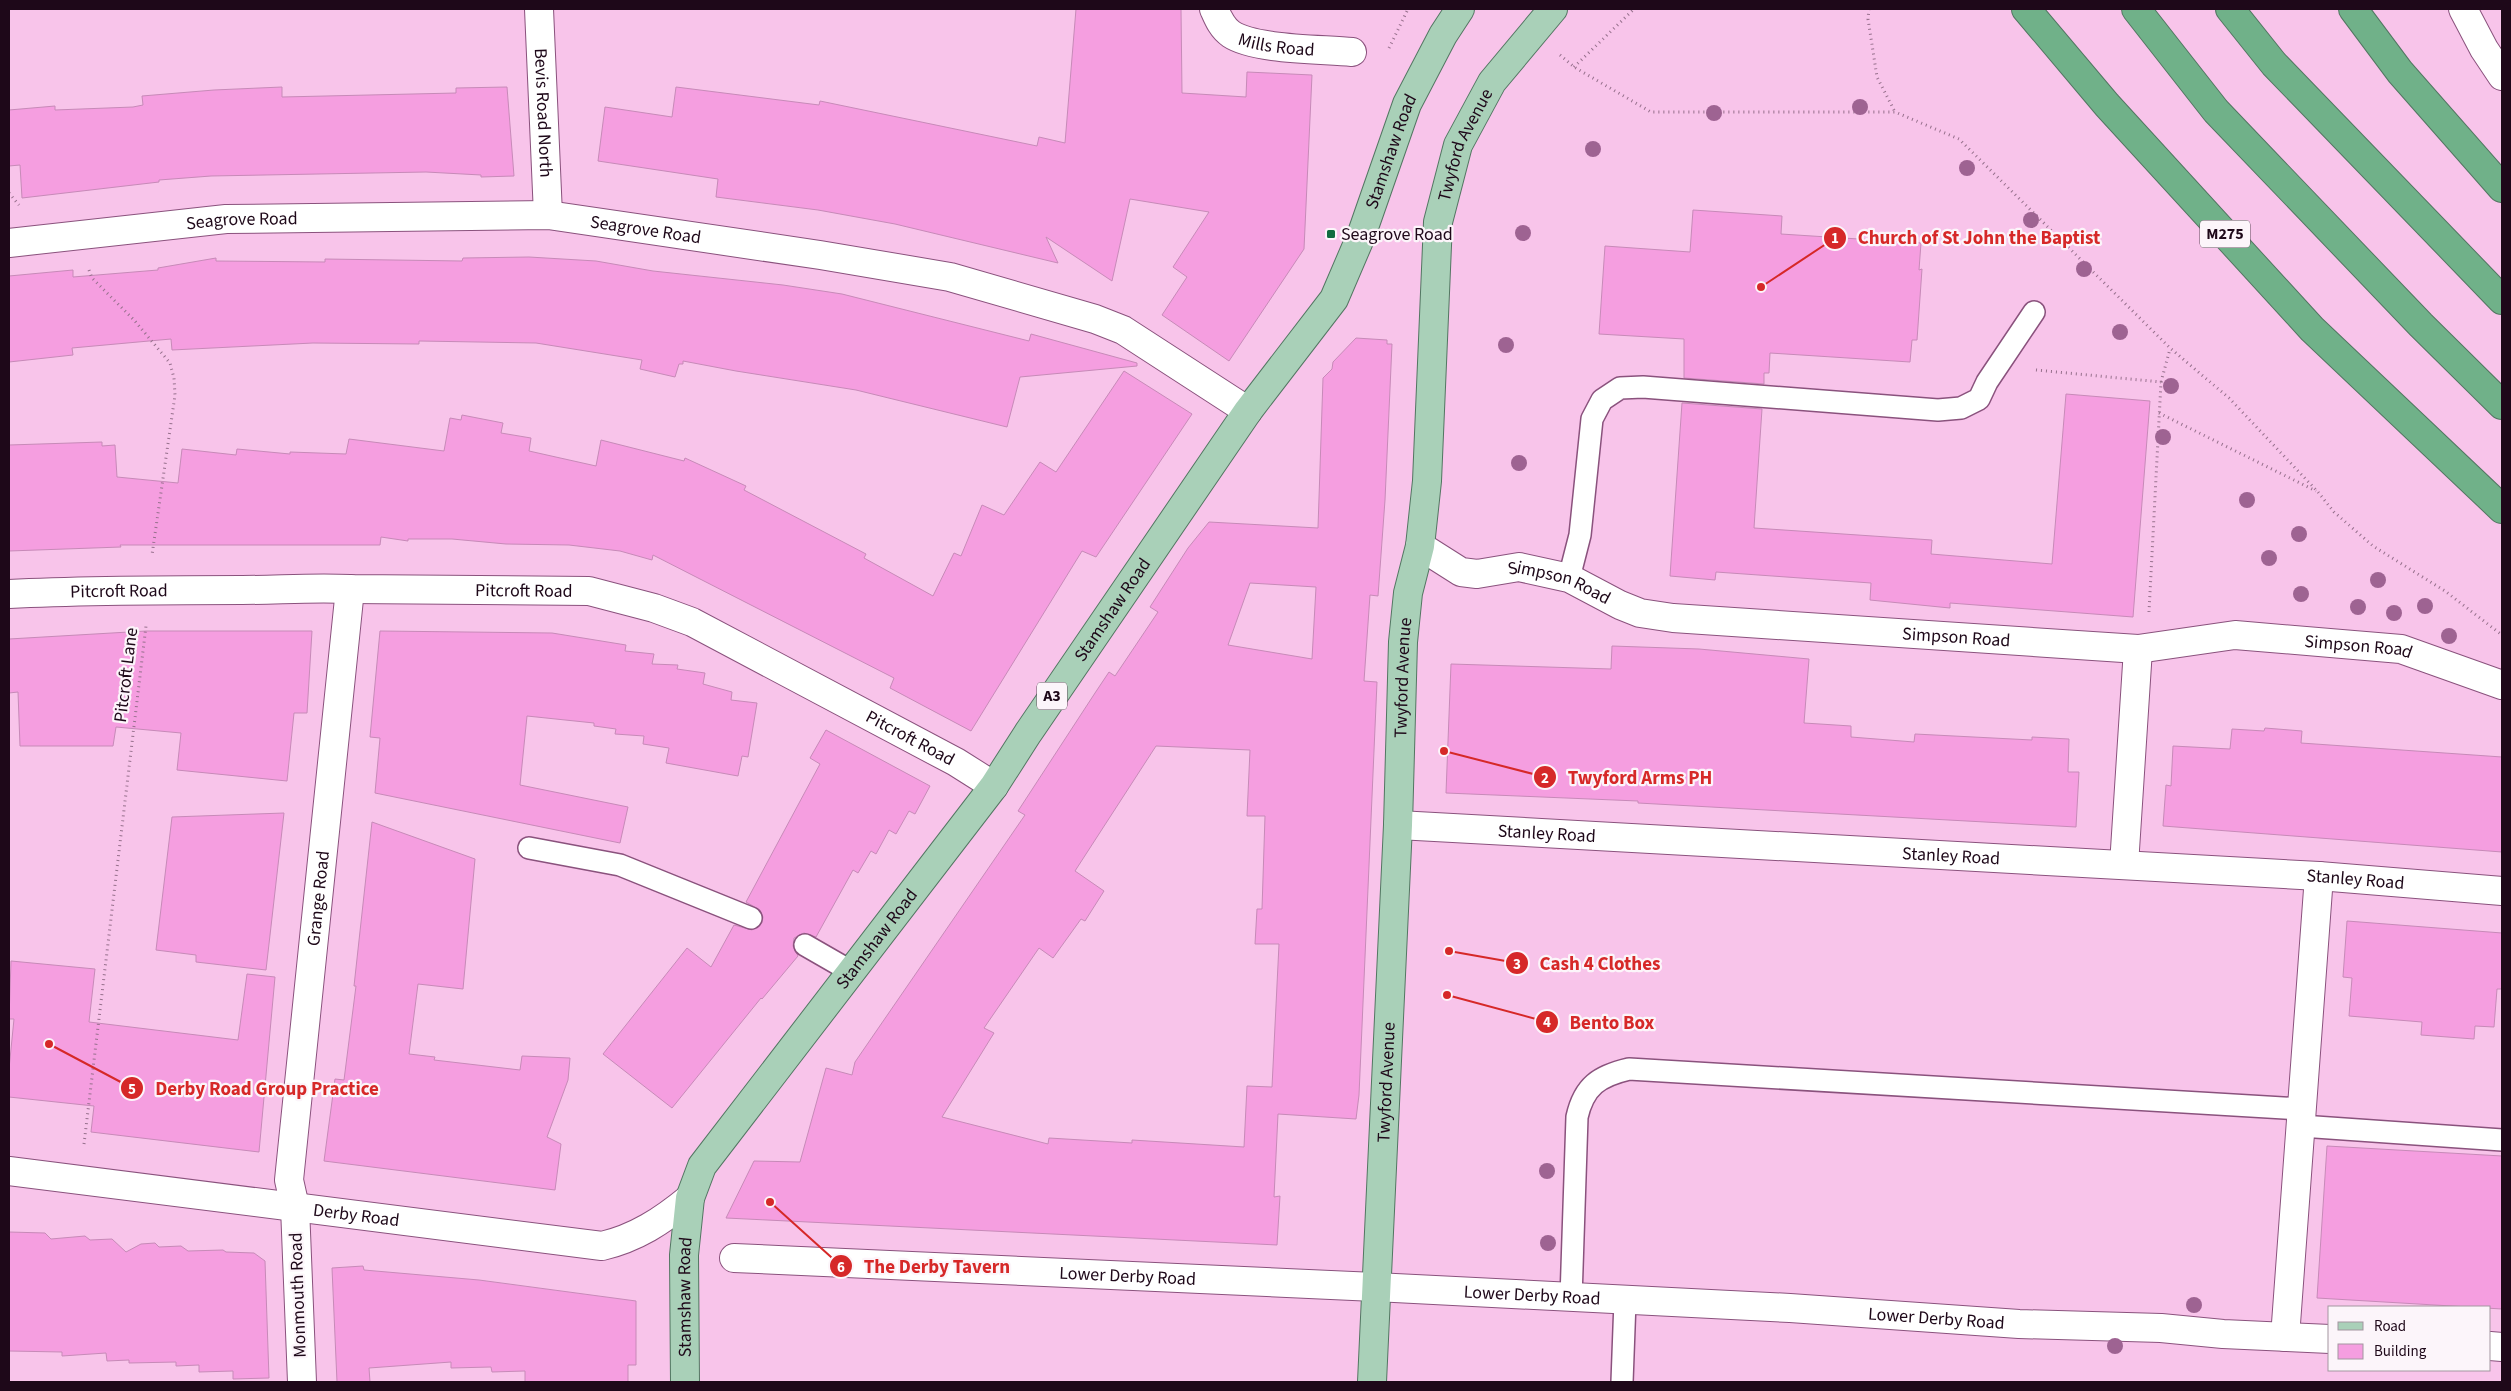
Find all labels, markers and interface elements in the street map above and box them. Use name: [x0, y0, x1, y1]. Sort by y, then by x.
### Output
street label: Mills Road: [1235, 26, 1315, 62]
street label: Bevis Road North: [528, 48, 559, 178]
street label: Twyford Avenue: [1431, 84, 1499, 204]
street label: Stamshaw Road: [1359, 89, 1423, 212]
street label: Seagrove Road: [185, 206, 298, 236]
street label: Seagrove Road: [588, 209, 703, 250]
road number: M275: [2200, 220, 2250, 248]
callout: Church of St John the Baptist: [1823, 221, 2110, 255]
place label: Seagrove Road: [1341, 222, 1453, 247]
text: Church of St John the Baptist: [1858, 225, 2100, 252]
marker: Seagrove Road: [1325, 228, 1337, 240]
text: 1: [1831, 228, 1839, 249]
street label: Stamshaw Road: [1068, 553, 1157, 667]
street label: Simpson Road: [1506, 554, 1615, 610]
street label: Pitcroft Road: [70, 578, 168, 604]
street label: Pitcroft Road: [475, 578, 573, 603]
street label: Twyford Avenue: [1388, 616, 1418, 738]
street label: Simpson Road: [1901, 621, 2011, 653]
street label: Pitcroft Lane: [108, 626, 144, 724]
street label: Simpson Road: [2303, 628, 2416, 665]
road number: A3: [1037, 682, 1067, 709]
street label: Pitcroft Road: [862, 704, 959, 772]
callout: Twyford Arms PH: [1532, 760, 1722, 794]
text: Twyford Arms PH: [1568, 765, 1712, 792]
text: 2: [1541, 768, 1549, 789]
street label: Stanley Road: [1497, 818, 1596, 848]
street label: Stanley Road: [1901, 840, 2001, 871]
street label: Grange Road: [301, 849, 335, 947]
street label: Stanley Road: [2306, 863, 2405, 895]
street label: Stamshaw Road: [830, 883, 923, 994]
callout: Cash 4 Clothes: [1505, 946, 1671, 980]
text: Cash 4 Clothes: [1540, 951, 1660, 978]
text: 3: [1513, 954, 1521, 975]
callout: Bento Box: [1535, 1005, 1665, 1039]
text: Bento Box: [1570, 1010, 1655, 1037]
text: 4: [1543, 1012, 1551, 1033]
street label: Twyford Avenue: [1371, 1022, 1401, 1143]
callout: Derby Road Group Practice: [120, 1071, 389, 1105]
text: Derby Road Group Practice: [155, 1076, 379, 1103]
text: 5: [128, 1079, 136, 1100]
street label: Derby Road: [312, 1197, 401, 1233]
street label: Monmouth Road: [283, 1232, 313, 1358]
street label: Stamshaw Road: [671, 1236, 698, 1357]
callout: The Derby Tavern: [829, 1249, 1020, 1283]
text: The Derby Tavern: [864, 1254, 1010, 1281]
text: 6: [837, 1257, 845, 1278]
street label: Lower Derby Road: [1059, 1260, 1196, 1291]
street label: Lower Derby Road: [1463, 1279, 1601, 1311]
street label: Lower Derby Road: [1867, 1301, 2006, 1335]
legend: [2328, 1306, 2491, 1371]
text: Road: [2374, 1316, 2406, 1337]
text: Building: [2374, 1341, 2427, 1362]

